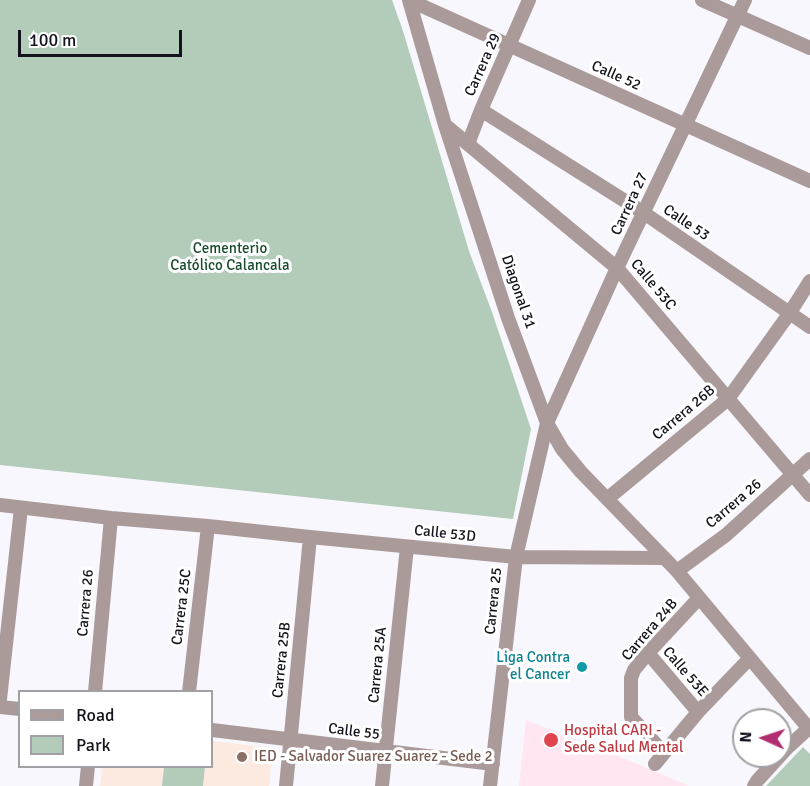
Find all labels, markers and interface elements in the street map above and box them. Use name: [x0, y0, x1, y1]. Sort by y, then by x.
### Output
scale bar: [21, 18, 184, 56]
text: 100 m: [29, 29, 76, 51]
street label: Carrera 29: [461, 31, 505, 99]
street label: Calle 52: [589, 57, 643, 95]
street label: Carrera 27: [608, 170, 652, 238]
street label: Calle 53: [659, 201, 713, 245]
park label: Cementerio Católico Calancala: [170, 240, 290, 275]
street label: Diagonal 31: [497, 253, 539, 331]
street label: Calle 53C: [626, 256, 680, 314]
street label: Carrera 26B: [649, 382, 719, 444]
street label: Carrera 26: [702, 475, 766, 533]
street label: Calle 53D: [413, 522, 477, 546]
street label: Carrera 25: [482, 567, 506, 635]
street label: Carrera 25C: [168, 568, 196, 646]
street label: Carrera 26: [74, 569, 98, 637]
street label: Carrera 24B: [618, 595, 682, 665]
street label: Carrera 25B: [269, 621, 295, 699]
street label: Carrera 25A: [365, 626, 391, 704]
street label: Calle 53E: [658, 643, 712, 701]
place label: Liga Contra el Cancer: [496, 649, 570, 684]
marker: Liga Contra el Cancer: [575, 660, 589, 674]
legend: [18, 690, 213, 768]
text: Road: [76, 704, 115, 726]
north arrow: [732, 708, 792, 768]
street label: Calle 55: [327, 720, 381, 744]
place label: Hospital CARI - Sede Salud Mental: [564, 722, 683, 757]
marker: Hospital CARI - Sede Salud Mental: [542, 731, 560, 749]
text: N: [736, 731, 756, 743]
text: Park: [76, 734, 111, 756]
place label: IED - Salvador Suarez Suarez - Sede 2: [254, 748, 493, 766]
marker: IED - Salvador Suarez Suarez - Sede 2: [235, 750, 249, 764]

